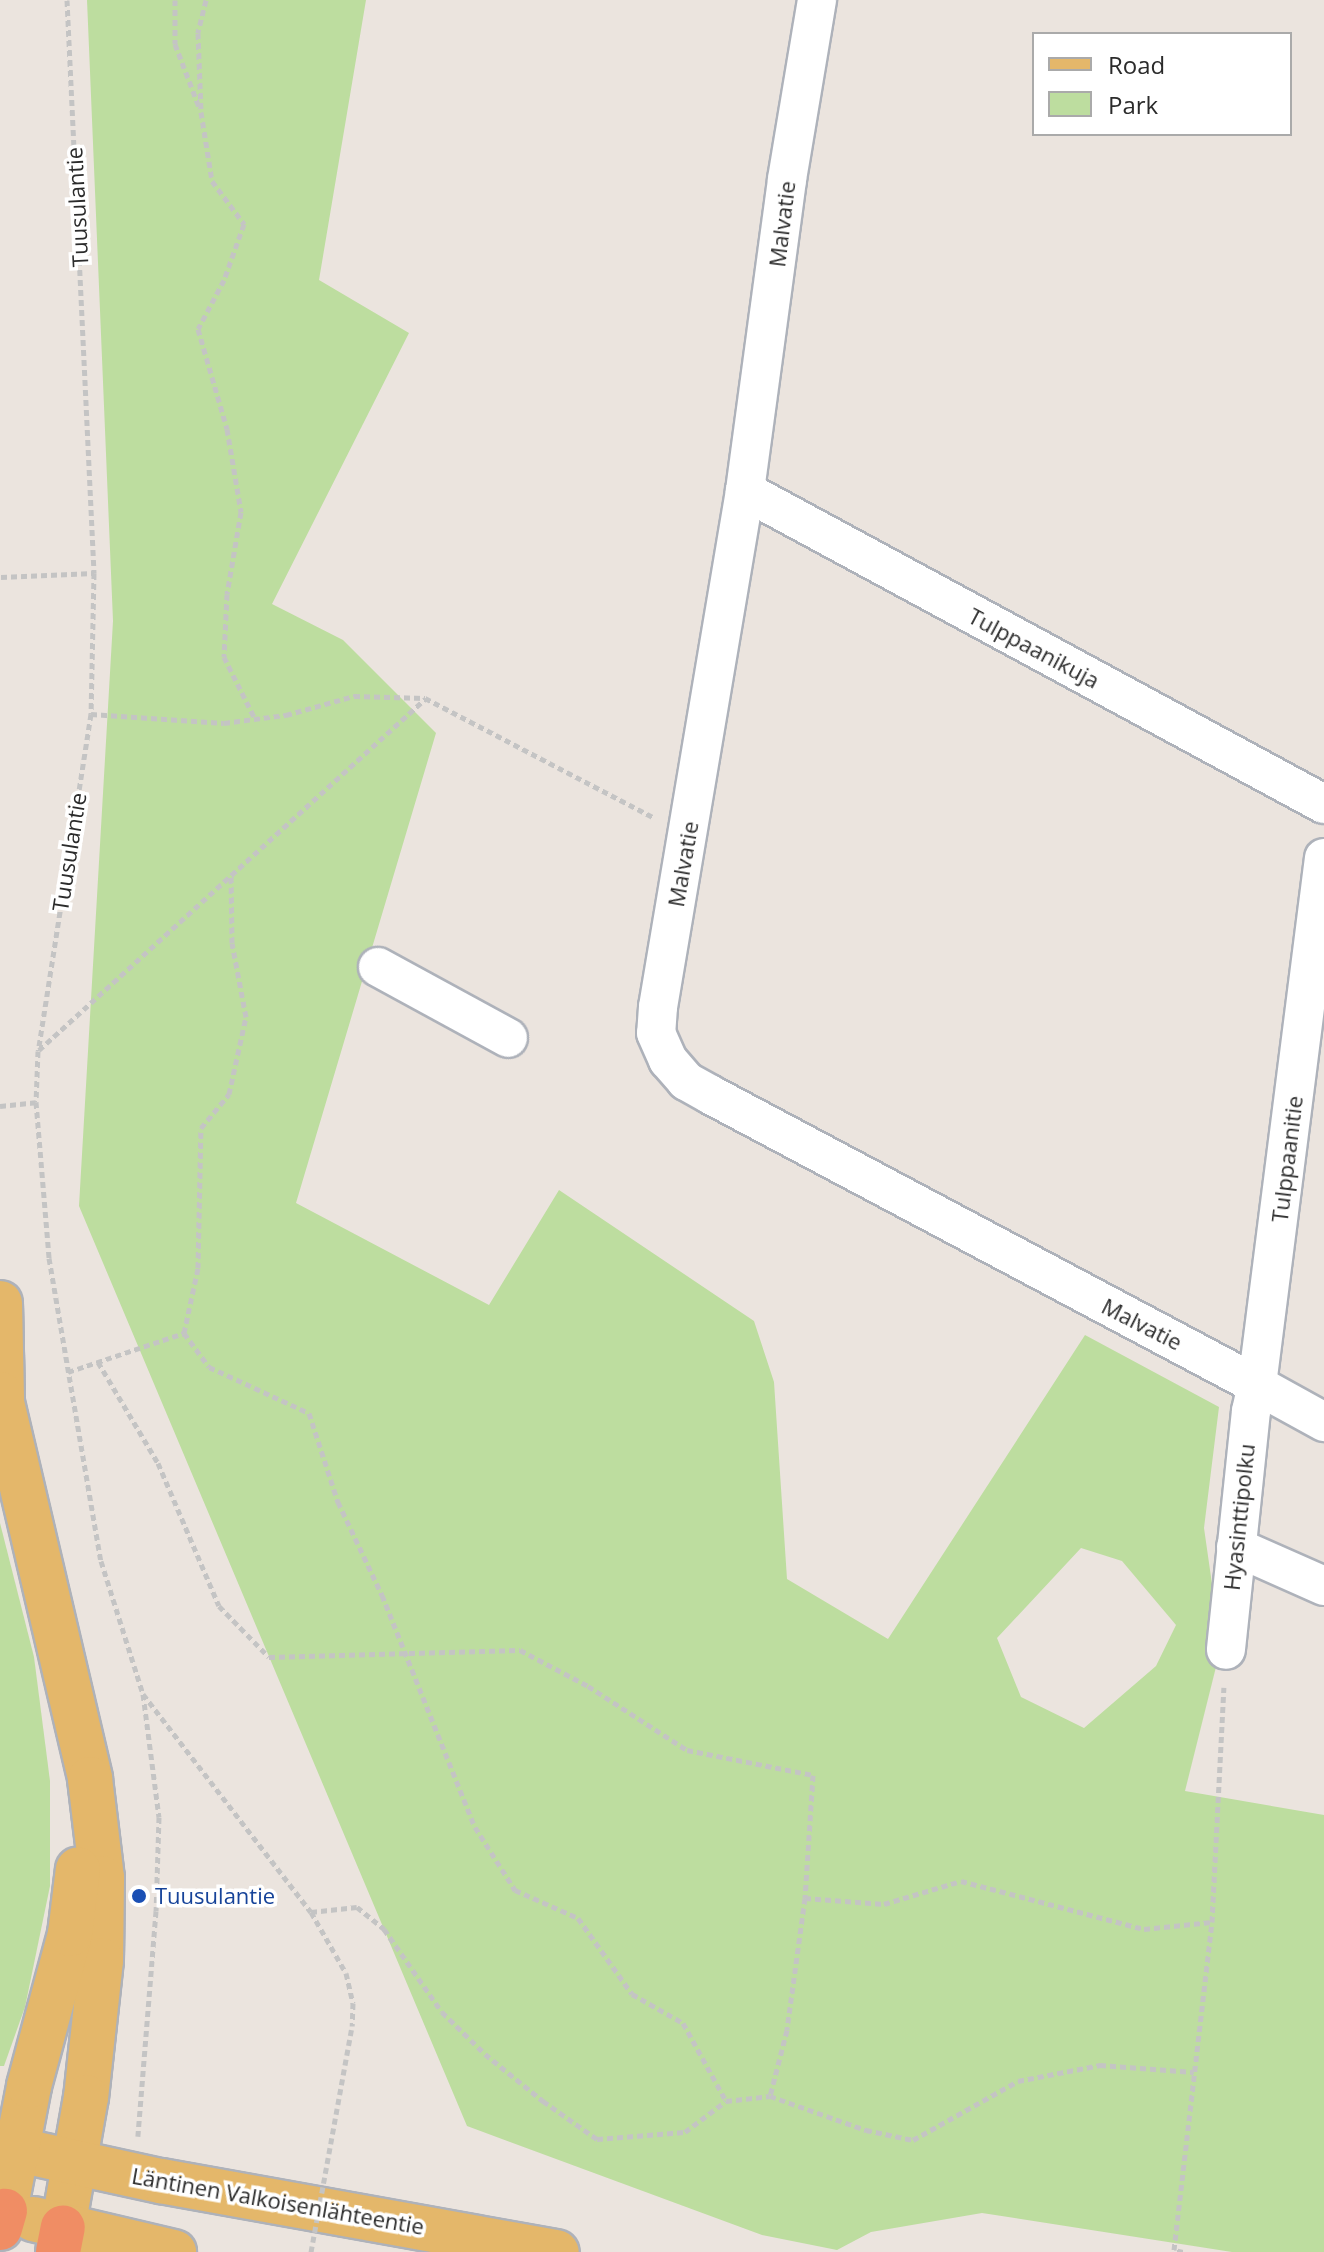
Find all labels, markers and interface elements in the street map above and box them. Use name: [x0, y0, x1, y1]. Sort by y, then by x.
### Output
legend: [1032, 32, 1292, 136]
text: Road: [1108, 48, 1165, 81]
text: Park: [1108, 88, 1158, 121]
street label: Tuusulantie: [61, 146, 93, 268]
street label: Malvatie: [764, 179, 800, 269]
street label: Tulppaanikuja: [964, 602, 1104, 694]
street label: Tuusulantie: [47, 791, 91, 913]
street label: Malvatie: [662, 819, 704, 909]
street label: Tulppaanitie: [1266, 1094, 1308, 1224]
street label: Malvatie: [1097, 1293, 1187, 1355]
street label: Hyasinttipolku: [1218, 1442, 1260, 1592]
place label: Tuusulantie: [155, 1883, 275, 1909]
marker: Tuusulantie: [130, 1887, 148, 1905]
street label: Läntinen Valkoisenlähteentie: [130, 2162, 426, 2240]

